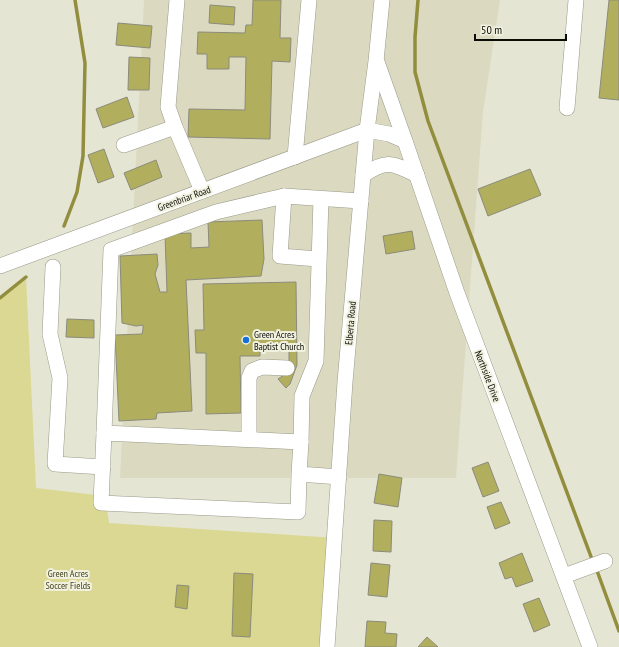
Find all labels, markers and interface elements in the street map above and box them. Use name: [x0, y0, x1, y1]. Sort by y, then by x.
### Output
scale bar: [475, 16, 566, 42]
text: 50 m: [481, 22, 502, 37]
street label: Greenbriar Road: [156, 183, 212, 214]
street label: Elberta Road: [342, 301, 359, 346]
place label: Green Acres Baptist Church: [254, 328, 304, 353]
marker: Green Acres Baptist Church: [241, 335, 251, 345]
street label: Northside Drive: [472, 349, 503, 404]
park label: Green Acres Soccer Fields: [46, 567, 91, 592]

